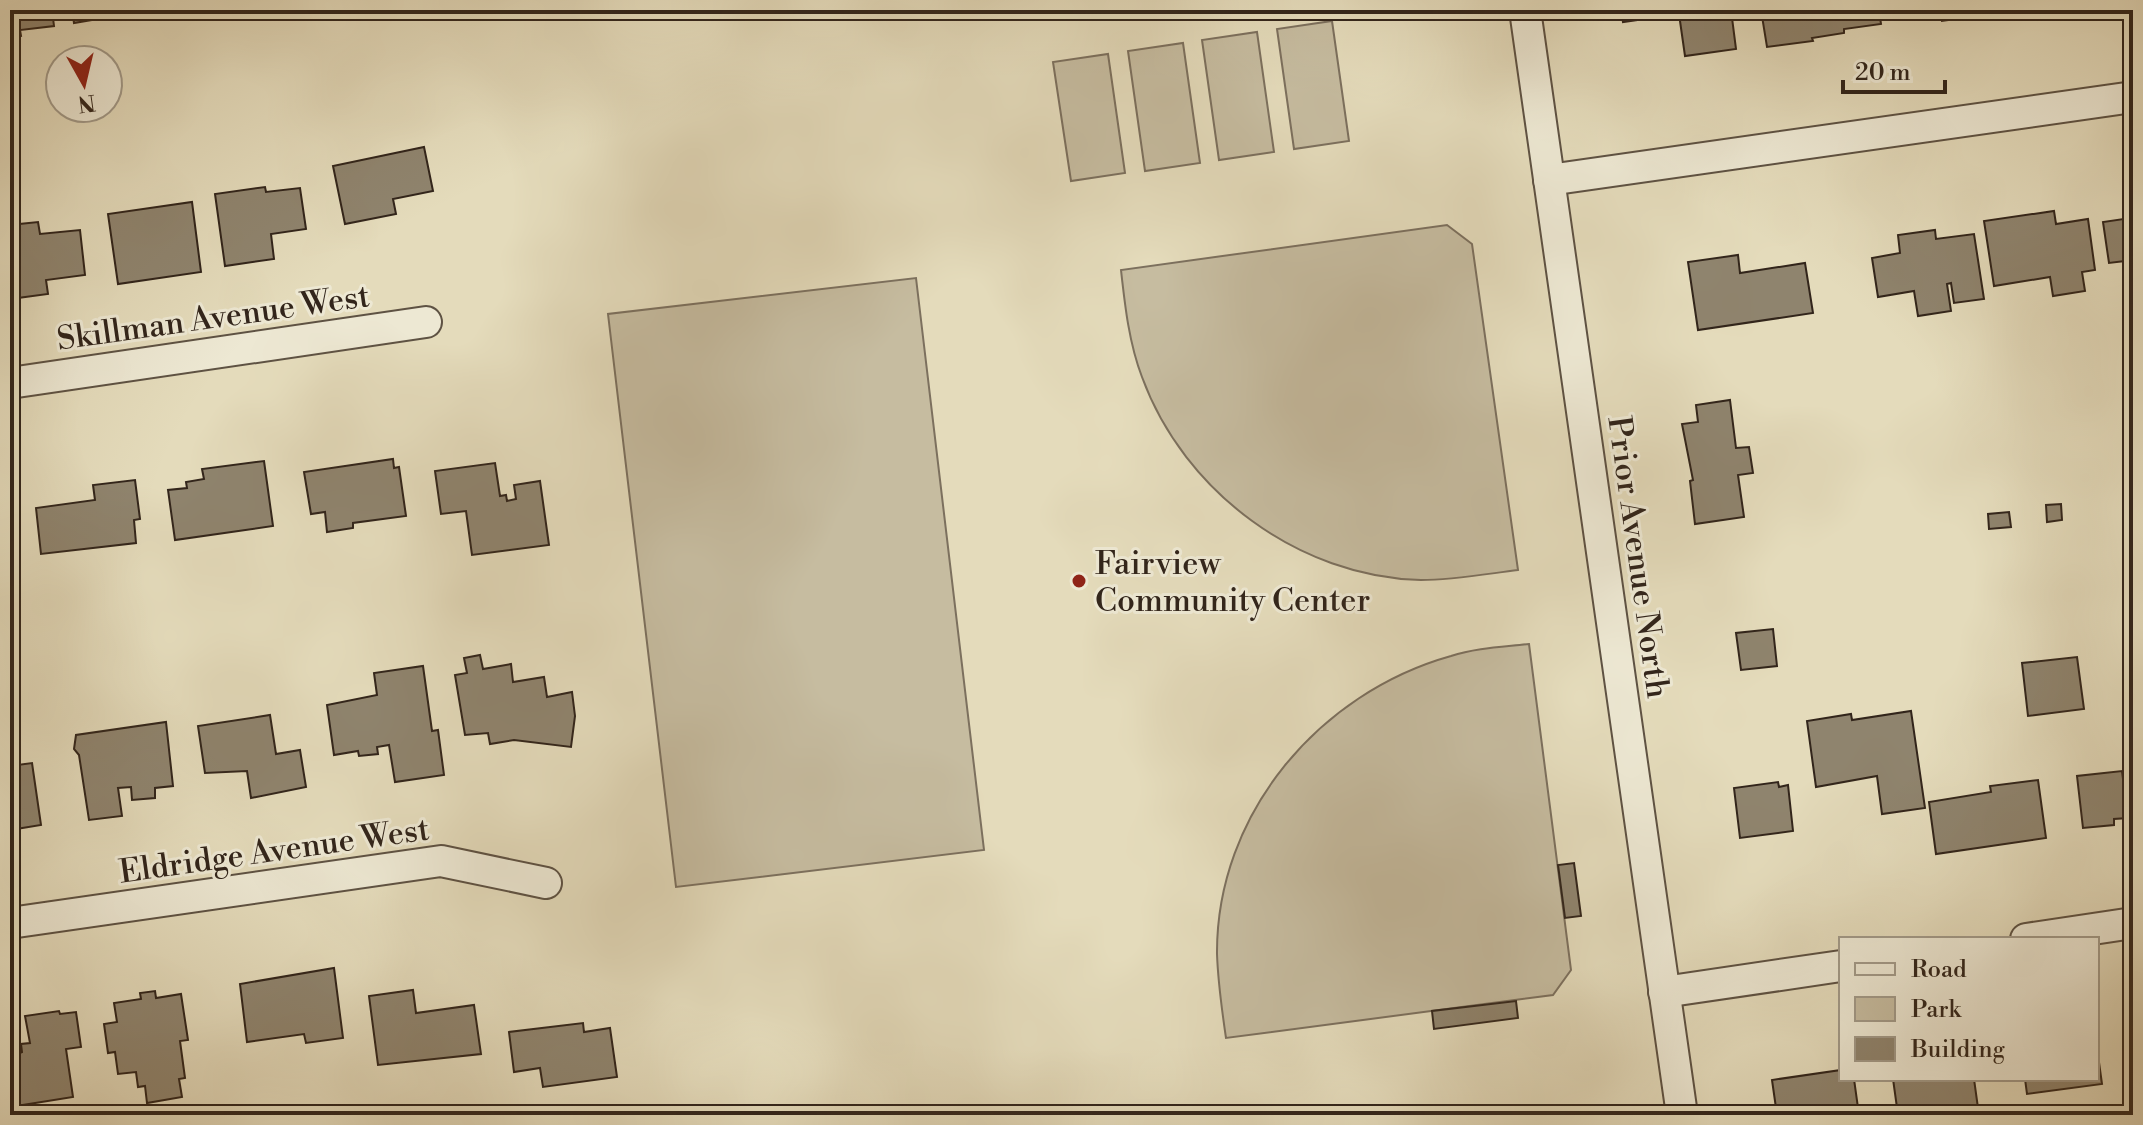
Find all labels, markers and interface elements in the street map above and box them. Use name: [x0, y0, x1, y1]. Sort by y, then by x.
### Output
north arrow: [44, 44, 124, 124]
scale bar: [1843, 44, 1945, 94]
text: 20 m: [1855, 58, 1911, 88]
text: N: [75, 88, 97, 117]
street label: Skillman Avenue West: [54, 276, 372, 360]
street label: Prior Avenue North: [1598, 414, 1678, 701]
place label: Fairview Community Center: [1095, 544, 1370, 621]
marker: Fairview Community Center: [1070, 572, 1088, 590]
street label: Eldridge Avenue West: [117, 809, 432, 893]
legend: [1839, 937, 2099, 1081]
text: Road: [1911, 955, 1967, 985]
text: Park: [1911, 995, 1962, 1025]
text: Building: [1910, 1035, 2005, 1065]

